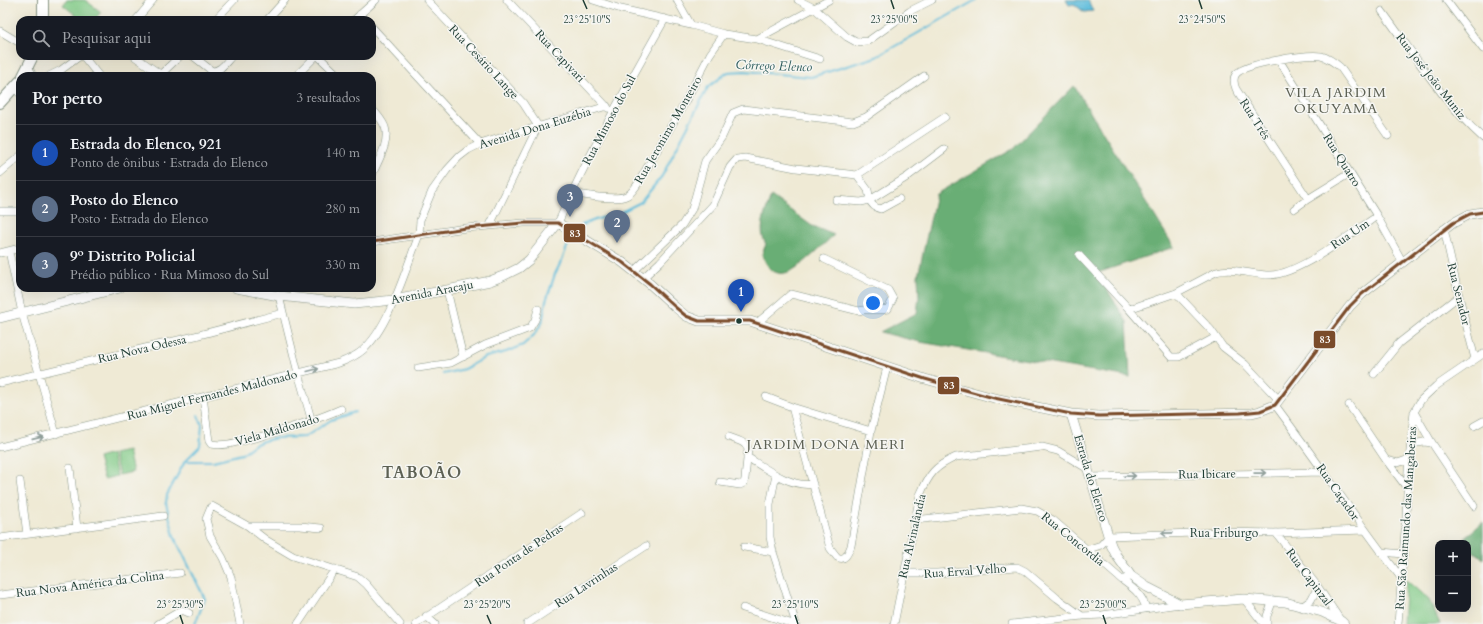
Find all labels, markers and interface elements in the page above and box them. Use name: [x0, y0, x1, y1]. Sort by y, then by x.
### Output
text: 23°25'10"S: [563, 13, 611, 27]
text: 23°25'00"S: [870, 13, 918, 27]
text: 23°24'50"S: [1178, 13, 1226, 27]
search box: [16, 16, 376, 60]
street label: Rua Cesário Lange: [445, 21, 523, 103]
street label: Rua Capivari: [531, 26, 589, 86]
icon: search: [30, 27, 52, 49]
text: Pesquisar aqui: [62, 28, 151, 48]
street label: Rua José João Muniz: [1392, 30, 1470, 123]
water label: Córrego Elenco: [735, 56, 813, 76]
street label: Rua Mimoso do Sul: [578, 72, 640, 168]
street label: Rua Jeronimo Monteiro: [631, 73, 706, 187]
district label: VILA JARDIM OKUYAMA: [1285, 83, 1387, 118]
text: Por perto: [32, 87, 102, 110]
text: 3 resultados: [296, 89, 360, 107]
street label: Rua Três: [1236, 95, 1274, 143]
street label: Avenida Dona Euzébia: [477, 103, 594, 153]
street label: Rua Quatro: [1319, 130, 1365, 190]
text: Estrada do Elenco, 921: [70, 134, 222, 154]
text: 1: [42, 144, 48, 162]
text: 140 m: [326, 144, 360, 162]
text: Ponto de ônibus · Estrada do Elenco: [70, 154, 268, 172]
pin: 3: [557, 184, 583, 217]
text: Posto do Elenco: [70, 190, 178, 210]
text: 2: [42, 200, 48, 218]
text: 280 m: [326, 200, 360, 218]
text: Posto · Estrada do Elenco: [70, 210, 208, 228]
pin: 2: [604, 210, 630, 243]
street label: Rua Um: [1328, 215, 1373, 253]
line badge: 83: [563, 223, 586, 243]
text: 83: [569, 226, 581, 241]
text: 9º Distrito Policial: [70, 246, 195, 266]
text: 3: [42, 256, 48, 274]
text: 330 m: [326, 256, 360, 274]
street label: Rua Senador: [1443, 261, 1475, 328]
text: Prédio público · Rua Mimoso do Sul: [70, 266, 269, 284]
street label: Avenida Aracaju: [389, 276, 475, 308]
pin: 1: [728, 279, 754, 312]
your location: [863, 293, 883, 313]
unlabelled marker: [734, 316, 744, 326]
line badge: 83: [1313, 330, 1336, 349]
street label: Rua Nova Odessa: [96, 331, 188, 367]
text: 83: [1319, 332, 1331, 347]
one-way arrow: [307, 365, 320, 373]
street label: Rua Miguel Fernandes Maldonado: [125, 366, 299, 424]
line badge: 83: [937, 376, 960, 395]
text: 83: [943, 378, 955, 393]
street label: Viela Maldonado: [233, 410, 321, 450]
street label: Rua São Raimundo das Mangabeiras: [1392, 426, 1420, 610]
street label: Estrada do Elenco: [1070, 432, 1112, 524]
one-way arrow: [31, 434, 44, 442]
district label: JARDIM DONA MERI: [745, 435, 905, 454]
district label: TABOÃO: [382, 461, 462, 484]
street label: Rua Caçador: [1313, 461, 1364, 524]
street label: Rua Ibicare: [1178, 465, 1236, 483]
one-way arrow: [1253, 469, 1266, 477]
one-way arrow: [1123, 472, 1136, 480]
street label: Rua Alvinalândia: [894, 491, 930, 580]
street label: Rua Concordia: [1038, 509, 1109, 570]
street label: Rua Ponta de Pedras: [472, 519, 566, 591]
street label: Rua Friburgo: [1190, 525, 1259, 541]
one-way arrow: [1161, 529, 1174, 537]
map controls: [1435, 540, 1471, 612]
button: +: [1435, 540, 1471, 576]
street label: Rua Capinzal: [1282, 545, 1336, 609]
street label: Rua Lavrinhas: [551, 559, 621, 611]
street label: Rua Erval Velho: [923, 560, 1007, 582]
street label: Rua Nova América da Colina: [15, 567, 166, 601]
button: −: [1435, 576, 1471, 612]
text: 23°25'30"S: [156, 598, 204, 612]
text: 23°25'20"S: [463, 598, 511, 612]
text: 23°25'10"S: [771, 598, 819, 612]
text: 23°25'00"S: [1079, 598, 1127, 612]

